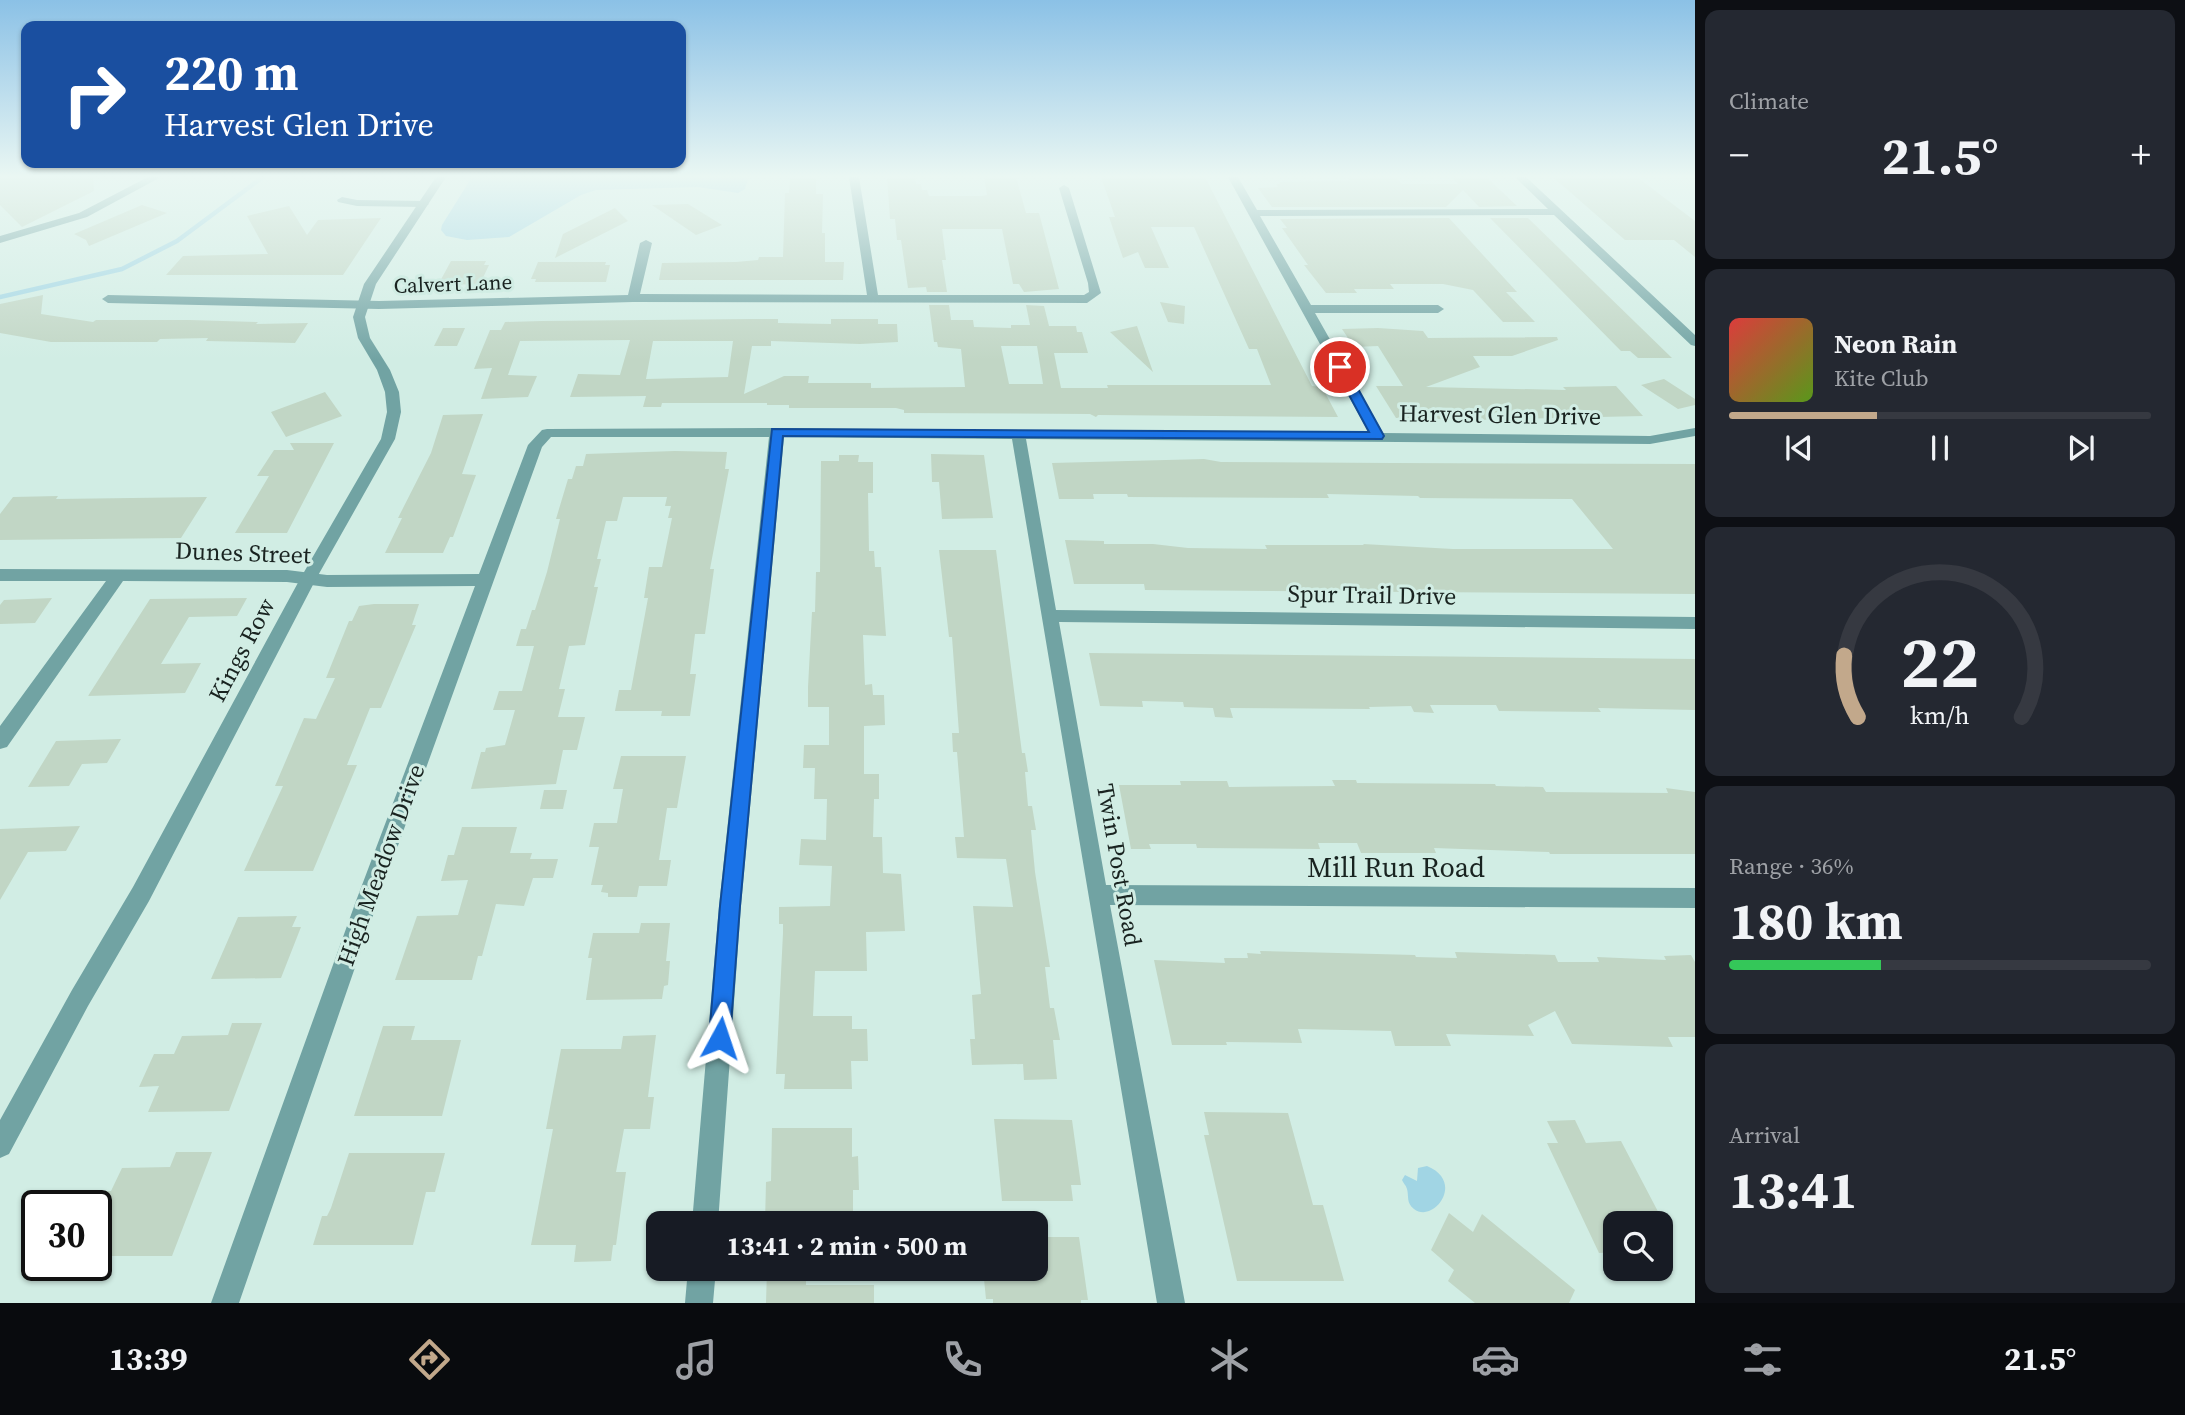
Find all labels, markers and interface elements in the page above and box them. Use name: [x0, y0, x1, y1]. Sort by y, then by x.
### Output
text: 220 m: [164, 39, 299, 106]
icon: right: [49, 49, 140, 140]
text: Climate: [1729, 85, 1809, 117]
text: Harvest Glen Drive: [164, 103, 434, 147]
text: 21.5°: [1881, 120, 1999, 191]
text: −: [1729, 129, 1749, 181]
text: +: [2131, 129, 2151, 181]
street label: Calvert Lane: [393, 267, 513, 300]
text: Neon Rain: [1834, 326, 1957, 362]
pin: [1310, 337, 1370, 397]
icon: arrive: [1321, 348, 1359, 386]
text: Kite Club: [1834, 362, 1929, 394]
street label: Harvest Glen Drive: [1399, 396, 1601, 433]
icon: previous: [1780, 429, 1818, 467]
icon: pause: [1921, 429, 1959, 467]
icon: next: [2062, 429, 2100, 467]
street label: Dunes Street: [175, 534, 312, 571]
street label: Spur Trail Drive: [1287, 577, 1457, 612]
street label: Kings Row: [200, 592, 283, 707]
text: 22: [1901, 613, 1979, 712]
text: km/h: [1910, 698, 1970, 732]
street label: High Meadow Drive: [329, 759, 432, 970]
street label: Twin Post Road: [1089, 781, 1150, 949]
street label: Mill Run Road: [1307, 848, 1485, 886]
text: Range · 36%: [1729, 850, 1854, 882]
text: 180 km: [1729, 885, 1903, 956]
position arrow: [683, 1001, 757, 1075]
text: Arrival: [1729, 1119, 1800, 1151]
text: 13:41: [1729, 1154, 1857, 1225]
speed limit sign: 30: [21, 1190, 112, 1281]
map controls: [1603, 1211, 1673, 1281]
button: search: [1603, 1211, 1673, 1281]
text: 13:41 · 2 min · 500 m: [727, 1228, 967, 1264]
icon: directions: [405, 1335, 454, 1384]
icon: music: [672, 1335, 721, 1384]
icon: phone: [938, 1335, 987, 1384]
icon: climate: [1205, 1335, 1254, 1384]
icon: car: [1471, 1335, 1520, 1384]
icon: filters: [1738, 1335, 1787, 1384]
text: 13:39: [109, 1337, 188, 1381]
text: 21.5°: [2004, 1337, 2076, 1381]

